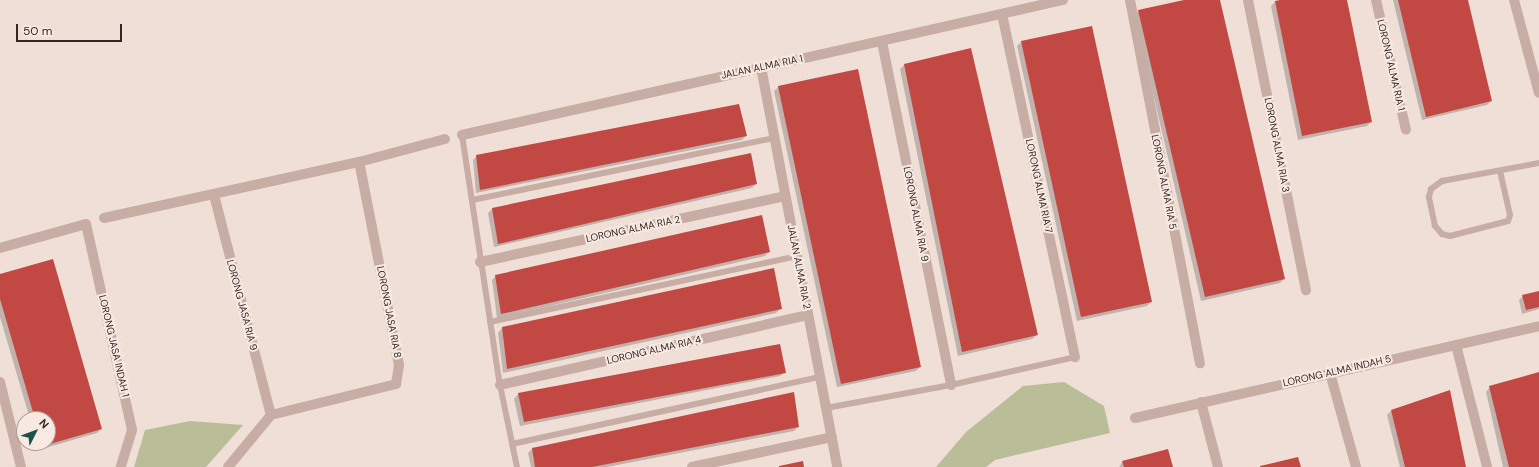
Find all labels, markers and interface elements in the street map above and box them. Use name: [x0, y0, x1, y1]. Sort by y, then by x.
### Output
scale bar: [18, 16, 124, 42]
street label: LORONG ALMA RIA 1: [1375, 18, 1407, 112]
text: 50 m: [23, 23, 52, 39]
street label: JALAN ALMA RIA 1: [720, 52, 804, 82]
street label: LORONG ALMA RIA 3: [1262, 97, 1292, 193]
street label: LORONG ALMA RIA 5: [1149, 133, 1179, 231]
street label: LORONG ALMA RIA 7: [1023, 138, 1055, 234]
street label: LORONG ALMA RIA 9: [901, 165, 931, 263]
street label: LORONG ALMA RIA 2: [585, 213, 681, 245]
street label: JALAN ALMA RIA 2: [785, 224, 813, 310]
street label: LORONG JASA RIA 9: [224, 258, 260, 352]
street label: LORONG JASA RIA 8: [374, 265, 404, 359]
street label: LORONG JASA INDAH 1: [96, 294, 132, 398]
street label: LORONG ALMA RIA 4: [606, 333, 702, 367]
street label: LORONG ALMA INDAH 5: [1282, 353, 1392, 389]
north arrow: [16, 411, 56, 451]
text: N: [36, 416, 52, 431]

